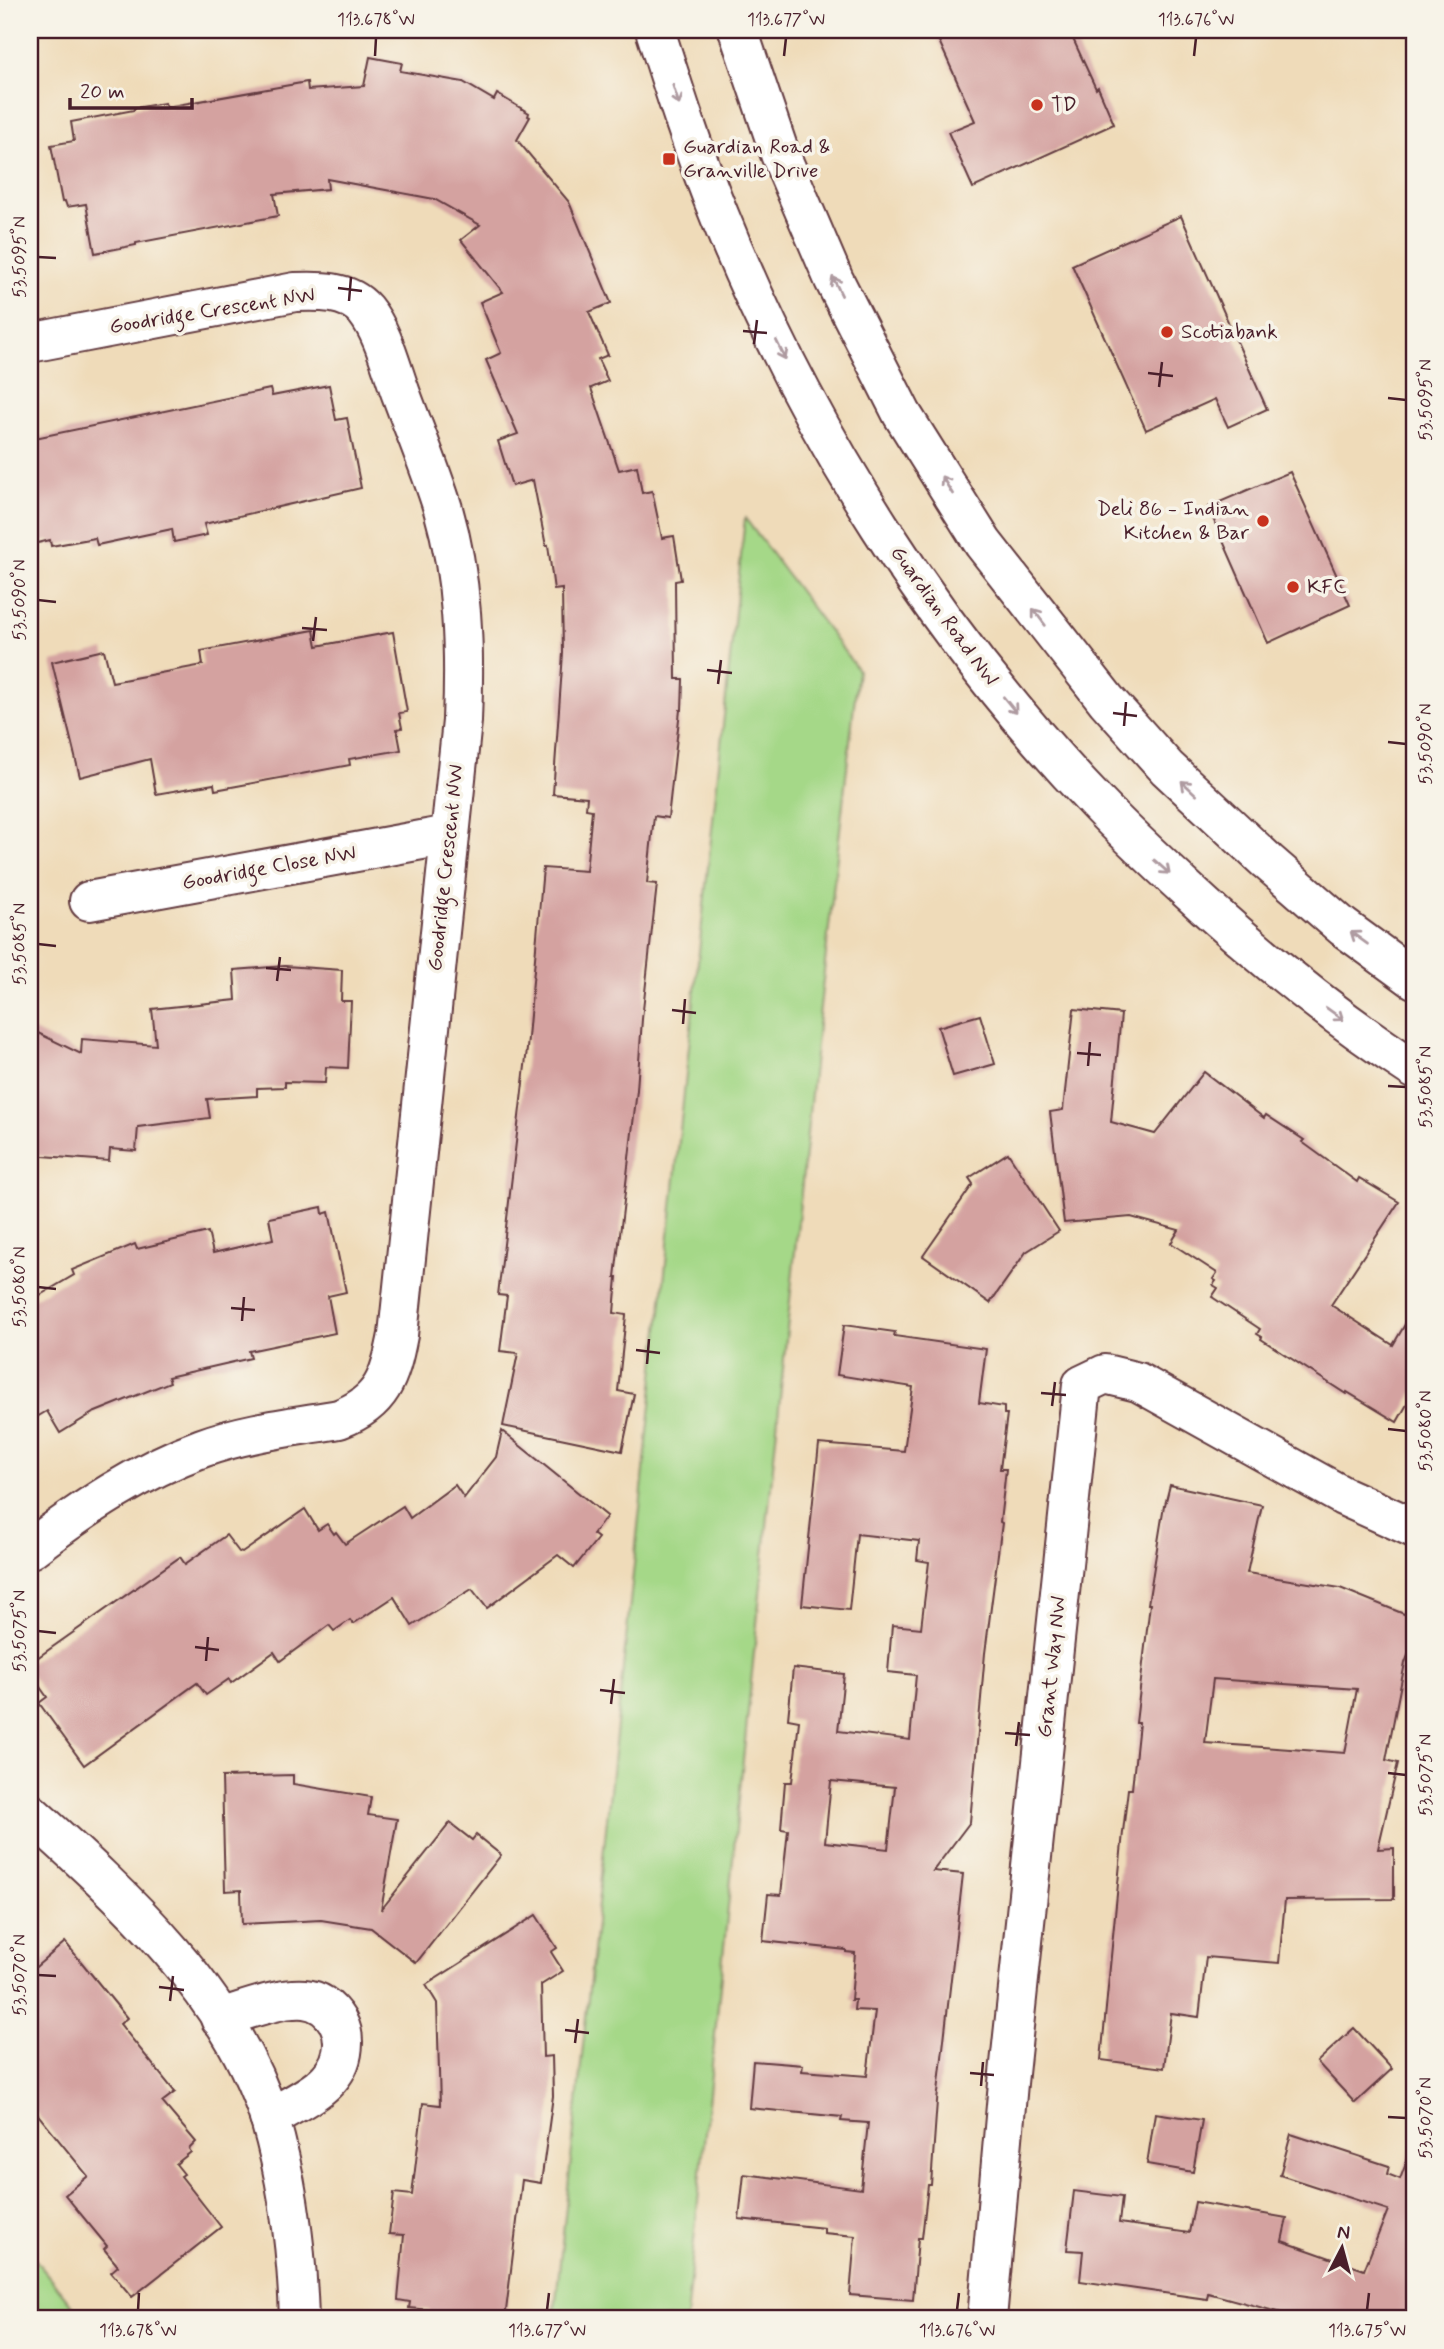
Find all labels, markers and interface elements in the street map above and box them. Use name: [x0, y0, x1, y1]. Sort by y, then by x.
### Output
text: 113.678°W: [337, 8, 415, 32]
text: 113.677°W: [747, 8, 825, 32]
text: 113.676°W: [1158, 8, 1234, 32]
scale bar: [70, 66, 192, 110]
text: 20 m: [80, 78, 125, 106]
one-way arrow: [670, 83, 683, 105]
place label: TD: [1051, 91, 1077, 119]
marker: TD: [1029, 97, 1045, 113]
place label: Guardian Road & Granville Drive: [683, 133, 831, 185]
marker: Guardian Road & Granville Drive: [661, 151, 677, 167]
text: 53.5095°N: [8, 216, 32, 298]
one-way arrow: [830, 276, 844, 297]
street label: Goodridge Crescent NW: [107, 281, 317, 343]
place label: Scotiabank: [1181, 318, 1278, 346]
marker: Scotiabank: [1159, 324, 1175, 340]
one-way arrow: [775, 339, 788, 360]
text: 53.5095°N: [1414, 359, 1438, 441]
one-way arrow: [939, 476, 953, 496]
place label: Deli 86 - Indian Kitchen & Bar: [1097, 495, 1250, 547]
marker: Deli 86 - Indian Kitchen & Bar: [1255, 513, 1271, 529]
street label: Guardian Road NW: [884, 540, 1004, 692]
text: 53.5090°N: [8, 559, 32, 641]
place label: KFC: [1307, 573, 1347, 601]
marker: KFC: [1285, 579, 1301, 595]
one-way arrow: [1032, 608, 1046, 627]
one-way arrow: [1002, 696, 1017, 714]
text: 53.5090°N: [1414, 703, 1438, 785]
street label: Goodridge Crescent NW: [421, 763, 473, 973]
one-way arrow: [1180, 780, 1198, 797]
street label: Goodridge Close NW: [180, 839, 359, 899]
one-way arrow: [1153, 859, 1171, 875]
text: 53.5085°N: [8, 903, 32, 985]
one-way arrow: [1350, 931, 1369, 946]
one-way arrow: [1325, 1007, 1344, 1021]
text: 53.5085°N: [1414, 1046, 1438, 1128]
text: 53.5080°N: [8, 1246, 32, 1328]
text: 53.5080°N: [1414, 1390, 1438, 1472]
text: 53.5075°N: [8, 1590, 32, 1672]
street label: Grant Way NW: [1031, 1595, 1073, 1739]
text: 53.5075°N: [1414, 1734, 1438, 1816]
text: 53.5070°N: [8, 1934, 32, 2016]
text: 53.5070°N: [1414, 2077, 1438, 2159]
north arrow: [1308, 2212, 1378, 2282]
text: N: [1336, 2219, 1351, 2246]
text: 113.678°W: [99, 2319, 177, 2343]
text: 113.677°W: [508, 2319, 586, 2343]
text: 113.676°W: [919, 2319, 995, 2343]
text: 113.675°W: [1328, 2319, 1406, 2343]

